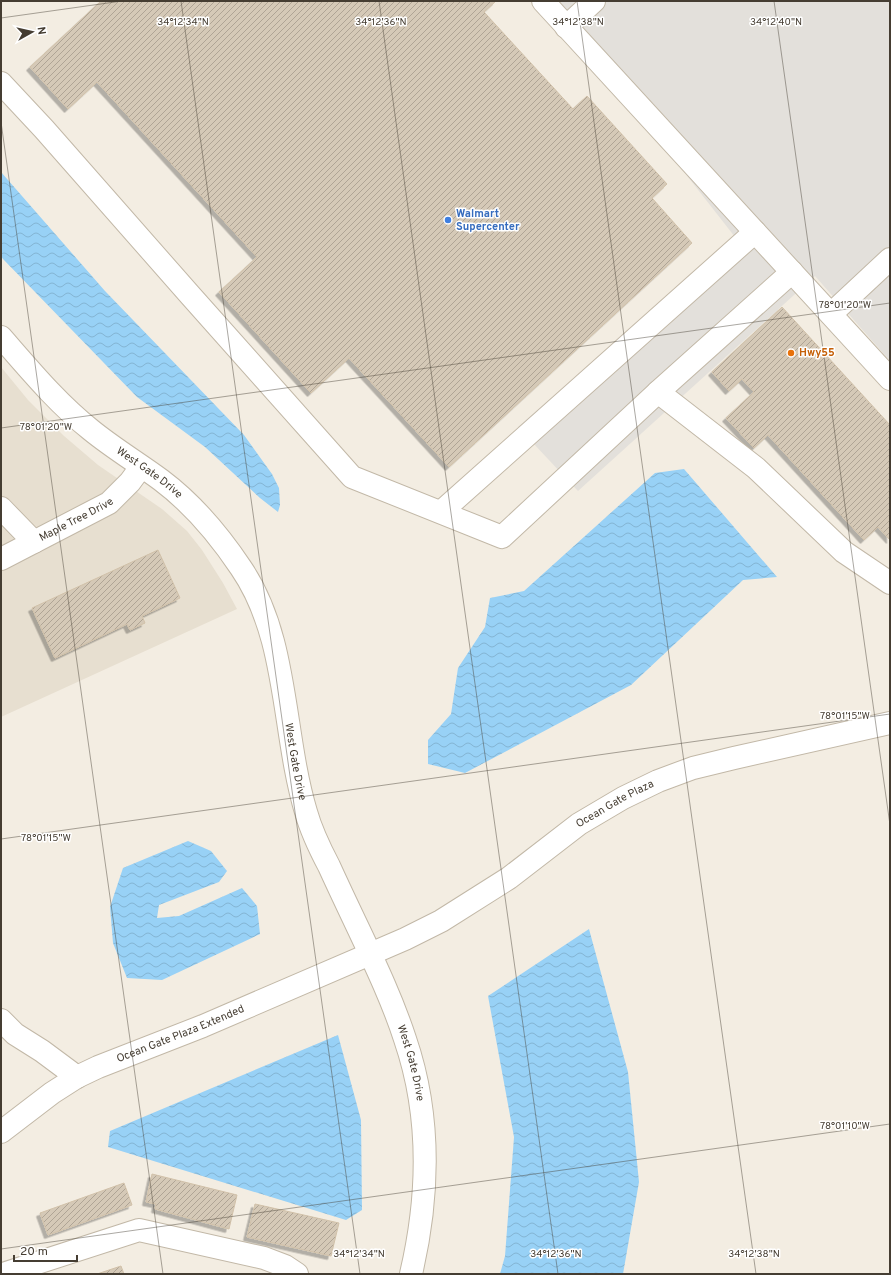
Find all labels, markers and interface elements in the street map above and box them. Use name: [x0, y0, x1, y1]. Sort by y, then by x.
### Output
north arrow: [12, 12, 52, 52]
text: 34°12'34"N: [157, 16, 209, 29]
text: 34°12'36"N: [355, 16, 407, 29]
text: 34°12'38"N: [552, 16, 604, 29]
text: 34°12'40"N: [750, 16, 802, 29]
text: N: [33, 26, 48, 36]
place label: Walmart Supercenter: [456, 207, 520, 234]
marker: Walmart Supercenter: [443, 215, 453, 225]
text: 78°01'20"W: [819, 299, 871, 312]
place label: Hwy55: [799, 346, 835, 360]
marker: Hwy55: [786, 348, 796, 358]
text: 78°01'20"W: [20, 421, 72, 434]
street label: West Gate Drive: [114, 444, 185, 502]
street label: Maple Tree Drive: [37, 495, 117, 545]
text: 78°01'15"W: [820, 710, 870, 723]
street label: West Gate Drive: [281, 722, 310, 802]
street label: Ocean Gate Plaza: [573, 777, 656, 831]
text: 78°01'15"W: [21, 832, 71, 845]
street label: Ocean Gate Plaza Extended: [115, 1002, 247, 1066]
street label: West Gate Drive: [394, 1023, 427, 1102]
text: 78°01'10"W: [820, 1120, 870, 1133]
scale bar: [14, 1237, 77, 1263]
text: 20 m: [20, 1244, 48, 1260]
text: 34°12'34"N: [333, 1248, 385, 1261]
text: 34°12'36"N: [530, 1248, 582, 1261]
text: 34°12'38"N: [728, 1248, 780, 1261]

